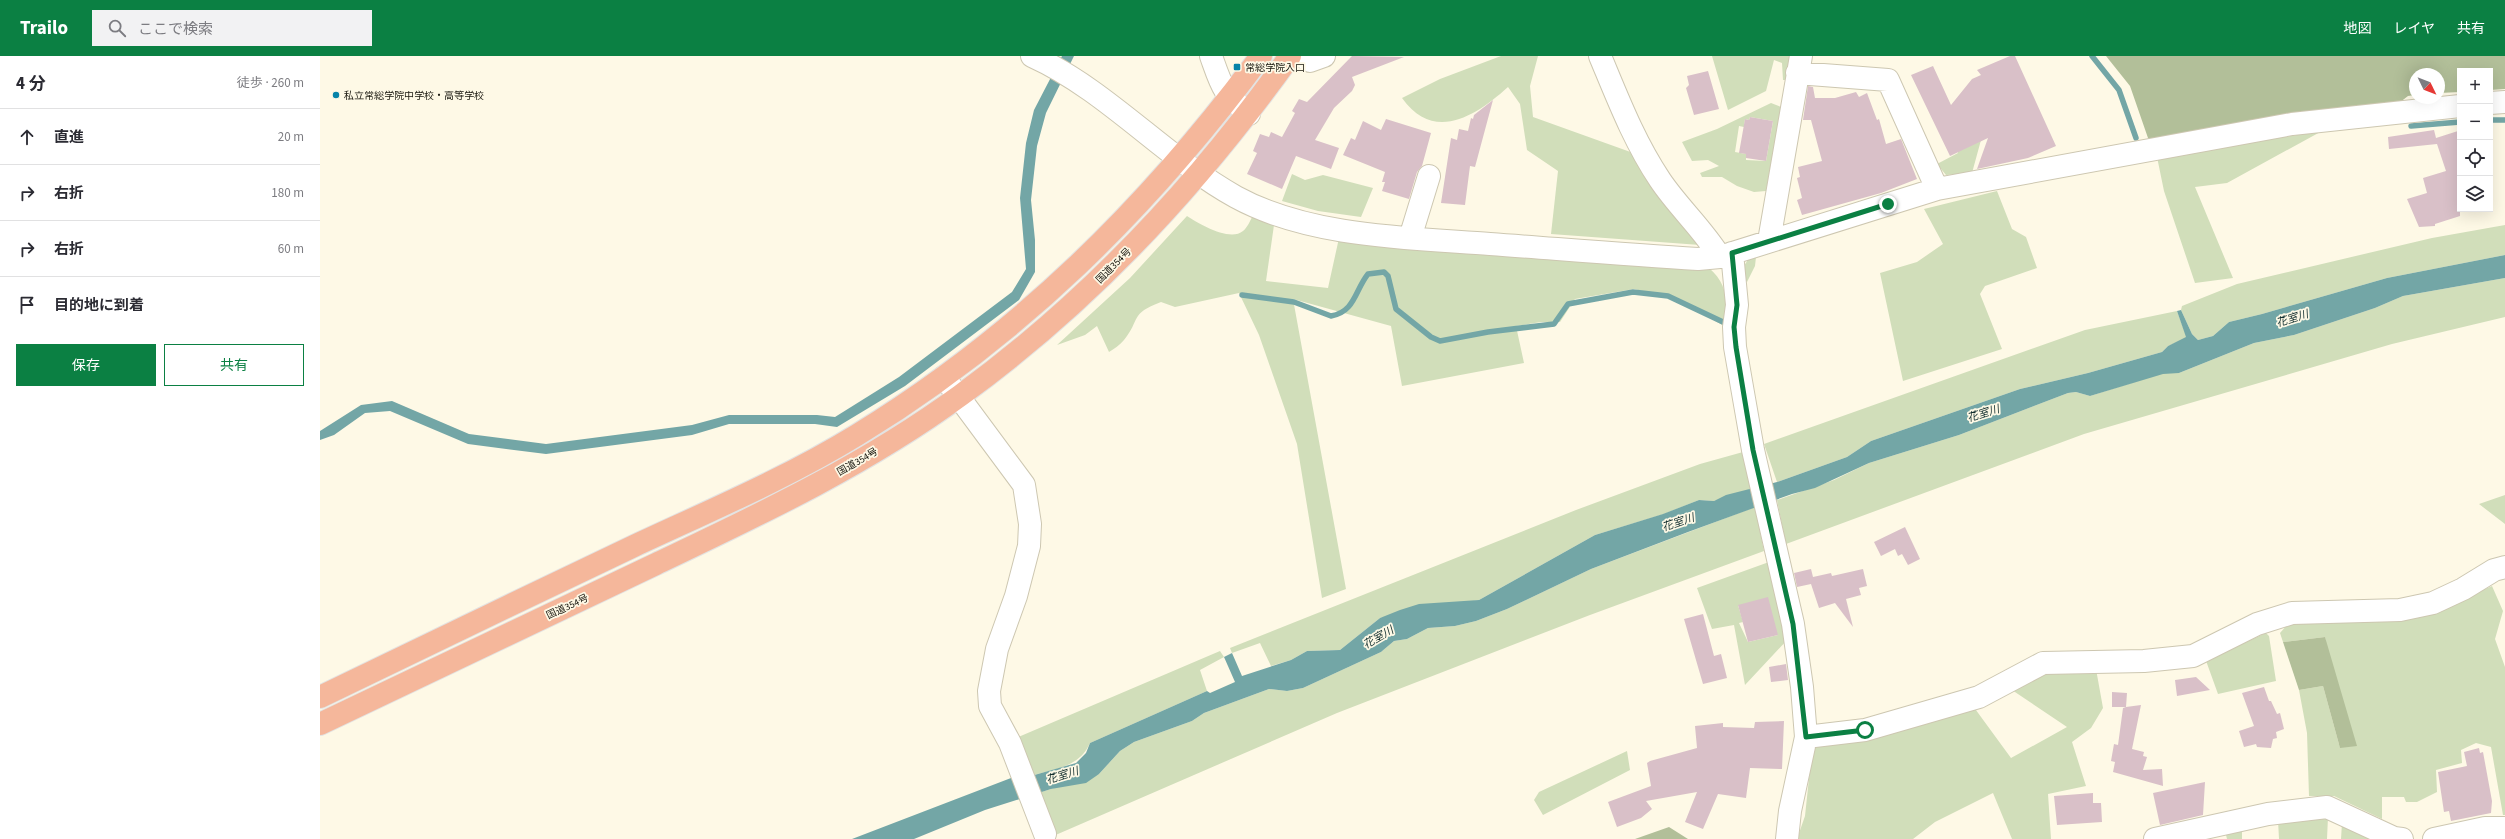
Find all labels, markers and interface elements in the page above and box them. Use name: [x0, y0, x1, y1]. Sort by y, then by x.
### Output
search box: [92, 10, 372, 46]
text: Trailo: [20, 15, 68, 42]
icon: search: [106, 17, 128, 39]
text: ここで検索: [138, 19, 213, 40]
text: 地図: [2343, 19, 2371, 39]
text: レイヤ: [2393, 19, 2435, 39]
text: 共有: [2457, 19, 2485, 39]
place label: 常総学院入口: [1245, 61, 1305, 75]
marker: 常総学院入口: [1232, 62, 1242, 72]
north arrow: [2409, 68, 2445, 104]
map controls: [2457, 68, 2493, 212]
button: +: [2457, 68, 2493, 104]
text: 4 分: [16, 72, 45, 96]
text: 徒歩 · 260 m: [237, 74, 304, 92]
place label: 私立常総学院中学校・高等学校: [344, 89, 484, 103]
marker: 私立常総学院中学校・高等学校: [331, 90, 341, 100]
button: −: [2457, 104, 2493, 140]
icon: ahead: [16, 126, 38, 148]
text: 直進: [54, 127, 84, 148]
text: 20 m: [278, 128, 304, 146]
button: locate: [2457, 140, 2493, 176]
button: layers: [2457, 176, 2493, 212]
icon: right: [16, 182, 38, 204]
text: 右折: [54, 183, 84, 204]
text: 180 m: [271, 184, 304, 202]
route end: [1879, 195, 1897, 213]
icon: right: [16, 238, 38, 260]
text: 右折: [54, 239, 84, 260]
text: 60 m: [278, 240, 304, 258]
street label: 国道354号: [1093, 245, 1135, 287]
icon: arrive: [16, 294, 38, 316]
text: 目的地に到着: [54, 295, 144, 316]
water label: 花室川: [2274, 306, 2311, 330]
button: 保存: [16, 344, 156, 386]
button: 共有: [164, 344, 304, 386]
water label: 花室川: [1965, 401, 2002, 425]
street label: 国道354号: [835, 445, 880, 479]
water label: 花室川: [1660, 510, 1697, 535]
street label: 国道354号: [544, 591, 591, 623]
water label: 花室川: [1360, 622, 1397, 652]
route start: [1856, 721, 1874, 739]
water label: 花室川: [1044, 763, 1081, 787]

